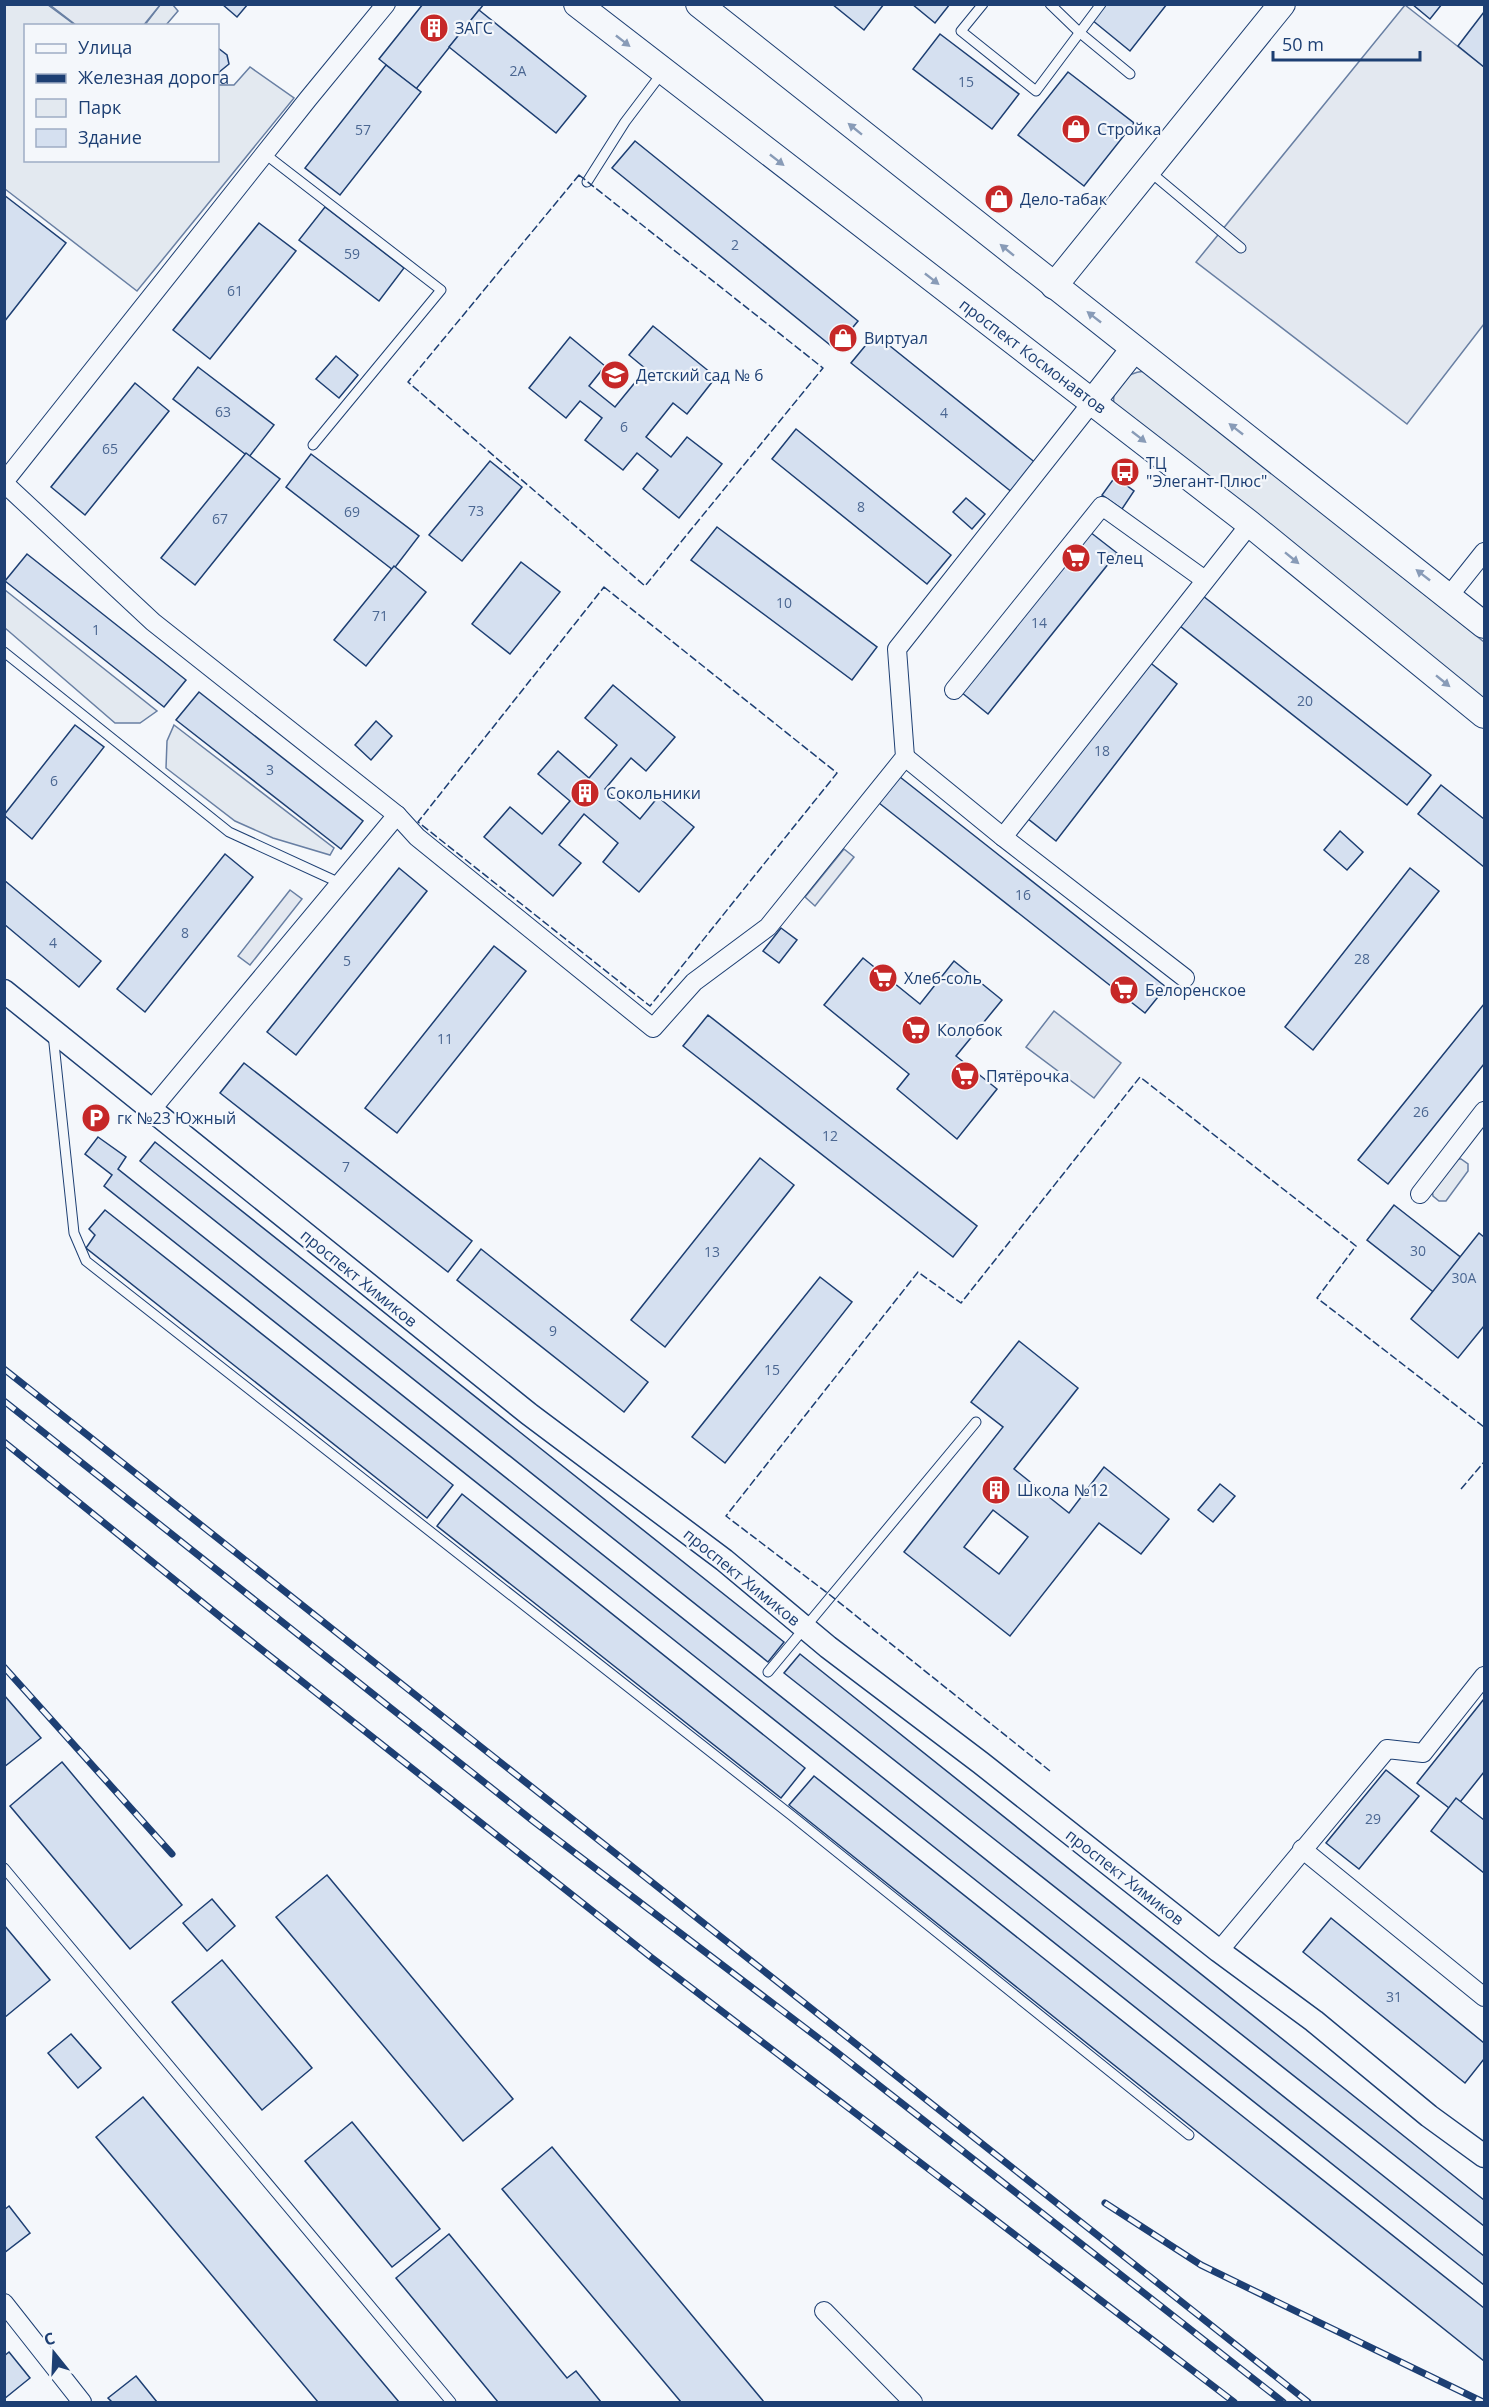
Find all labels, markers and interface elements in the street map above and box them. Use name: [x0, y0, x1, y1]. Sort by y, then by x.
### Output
building icon: ЗАГС: [418, 12, 450, 44]
place label: ЗАГС: [455, 17, 493, 39]
legend: [24, 24, 219, 162]
scale bar: [1273, 24, 1420, 62]
text: 50 m: [1282, 32, 1324, 56]
one-way arrow: [615, 34, 631, 47]
text: Улица: [78, 35, 132, 59]
house number: 2А: [510, 61, 527, 80]
text: Железная дорога: [78, 65, 229, 89]
house number: 15: [958, 72, 974, 91]
text: Парк: [78, 95, 122, 119]
shop icon: Стройка: [1060, 113, 1092, 145]
place label: Стройка: [1097, 118, 1161, 140]
house number: 57: [355, 120, 371, 139]
one-way arrow: [847, 122, 863, 135]
text: Здание: [78, 125, 142, 149]
one-way arrow: [769, 154, 785, 166]
shop icon: Дело-табак: [983, 183, 1015, 215]
place label: Дело-табак: [1020, 188, 1108, 210]
house number: 2: [731, 235, 739, 254]
house number: 59: [344, 244, 360, 263]
one-way arrow: [999, 244, 1015, 257]
one-way arrow: [924, 272, 939, 284]
house number: 61: [227, 281, 243, 300]
street label: проспект Космонавтов: [955, 293, 1111, 419]
one-way arrow: [1086, 312, 1101, 324]
shop icon: Виртуал: [827, 322, 859, 354]
place label: Виртуал: [864, 327, 928, 349]
school or university icon: Детский сад № 6: [599, 359, 631, 391]
place label: Детский сад № 6: [636, 364, 763, 386]
house number: 63: [215, 402, 231, 421]
house number: 4: [940, 403, 948, 422]
house number: 6: [620, 417, 628, 436]
one-way arrow: [1228, 423, 1244, 435]
one-way arrow: [1131, 431, 1147, 444]
house number: 65: [102, 439, 118, 458]
place label: ТЦ "Элегант-Плюс": [1146, 452, 1267, 492]
bus stop icon: ТЦ "Элегант-Плюс": [1109, 456, 1141, 488]
house number: 8: [857, 497, 865, 516]
house number: 73: [468, 501, 484, 520]
house number: 69: [344, 502, 360, 521]
house number: 67: [212, 509, 228, 528]
supermarket icon: Телец: [1060, 542, 1092, 574]
place label: Телец: [1097, 547, 1143, 569]
one-way arrow: [1284, 552, 1300, 565]
one-way arrow: [1415, 570, 1430, 582]
house number: 10: [776, 593, 792, 612]
house number: 71: [372, 606, 388, 625]
house number: 14: [1031, 613, 1047, 632]
house number: 1: [92, 620, 100, 639]
one-way arrow: [1435, 675, 1451, 688]
house number: 20: [1297, 691, 1313, 710]
house number: 18: [1094, 741, 1110, 760]
house number: 3: [266, 760, 274, 779]
house number: 6: [50, 771, 58, 790]
building icon: Сокольники: [569, 777, 601, 809]
place label: Сокольники: [606, 782, 701, 804]
house number: 16: [1015, 885, 1031, 904]
house number: 8: [181, 923, 189, 942]
house number: 4: [49, 933, 57, 952]
house number: 28: [1354, 949, 1370, 968]
house number: 5: [343, 951, 351, 970]
supermarket icon: Хлеб-соль: [867, 962, 899, 994]
place label: Хлеб-соль: [904, 967, 982, 989]
supermarket icon: Белоренское: [1108, 974, 1140, 1006]
place label: Белоренское: [1145, 979, 1246, 1001]
supermarket icon: Колобок: [900, 1014, 932, 1046]
place label: Колобок: [937, 1019, 1003, 1041]
house number: 11: [437, 1029, 453, 1048]
supermarket icon: Пятёрочка: [949, 1060, 981, 1092]
place label: Пятёрочка: [986, 1065, 1069, 1087]
parking icon: гк №23 Южный: [80, 1102, 112, 1134]
house number: 26: [1413, 1102, 1429, 1121]
place label: гк №23 Южный: [117, 1107, 236, 1129]
house number: 12: [822, 1126, 838, 1145]
house number: 7: [342, 1157, 350, 1176]
street label: проспект Химиков: [296, 1224, 422, 1332]
house number: 30: [1410, 1241, 1426, 1260]
house number: 13: [704, 1242, 720, 1261]
house number: 30А: [1452, 1268, 1477, 1287]
house number: 9: [549, 1321, 557, 1340]
house number: 15: [764, 1360, 780, 1379]
building icon: Школа №12: [980, 1474, 1012, 1506]
place label: Школа №12: [1017, 1479, 1108, 1501]
street label: проспект Химиков: [679, 1523, 805, 1631]
house number: 29: [1365, 1809, 1381, 1828]
street label: проспект Химиков: [1061, 1824, 1189, 1930]
house number: 31: [1386, 1987, 1402, 2006]
north arrow: [24, 2323, 84, 2383]
text: С: [41, 2327, 58, 2351]

